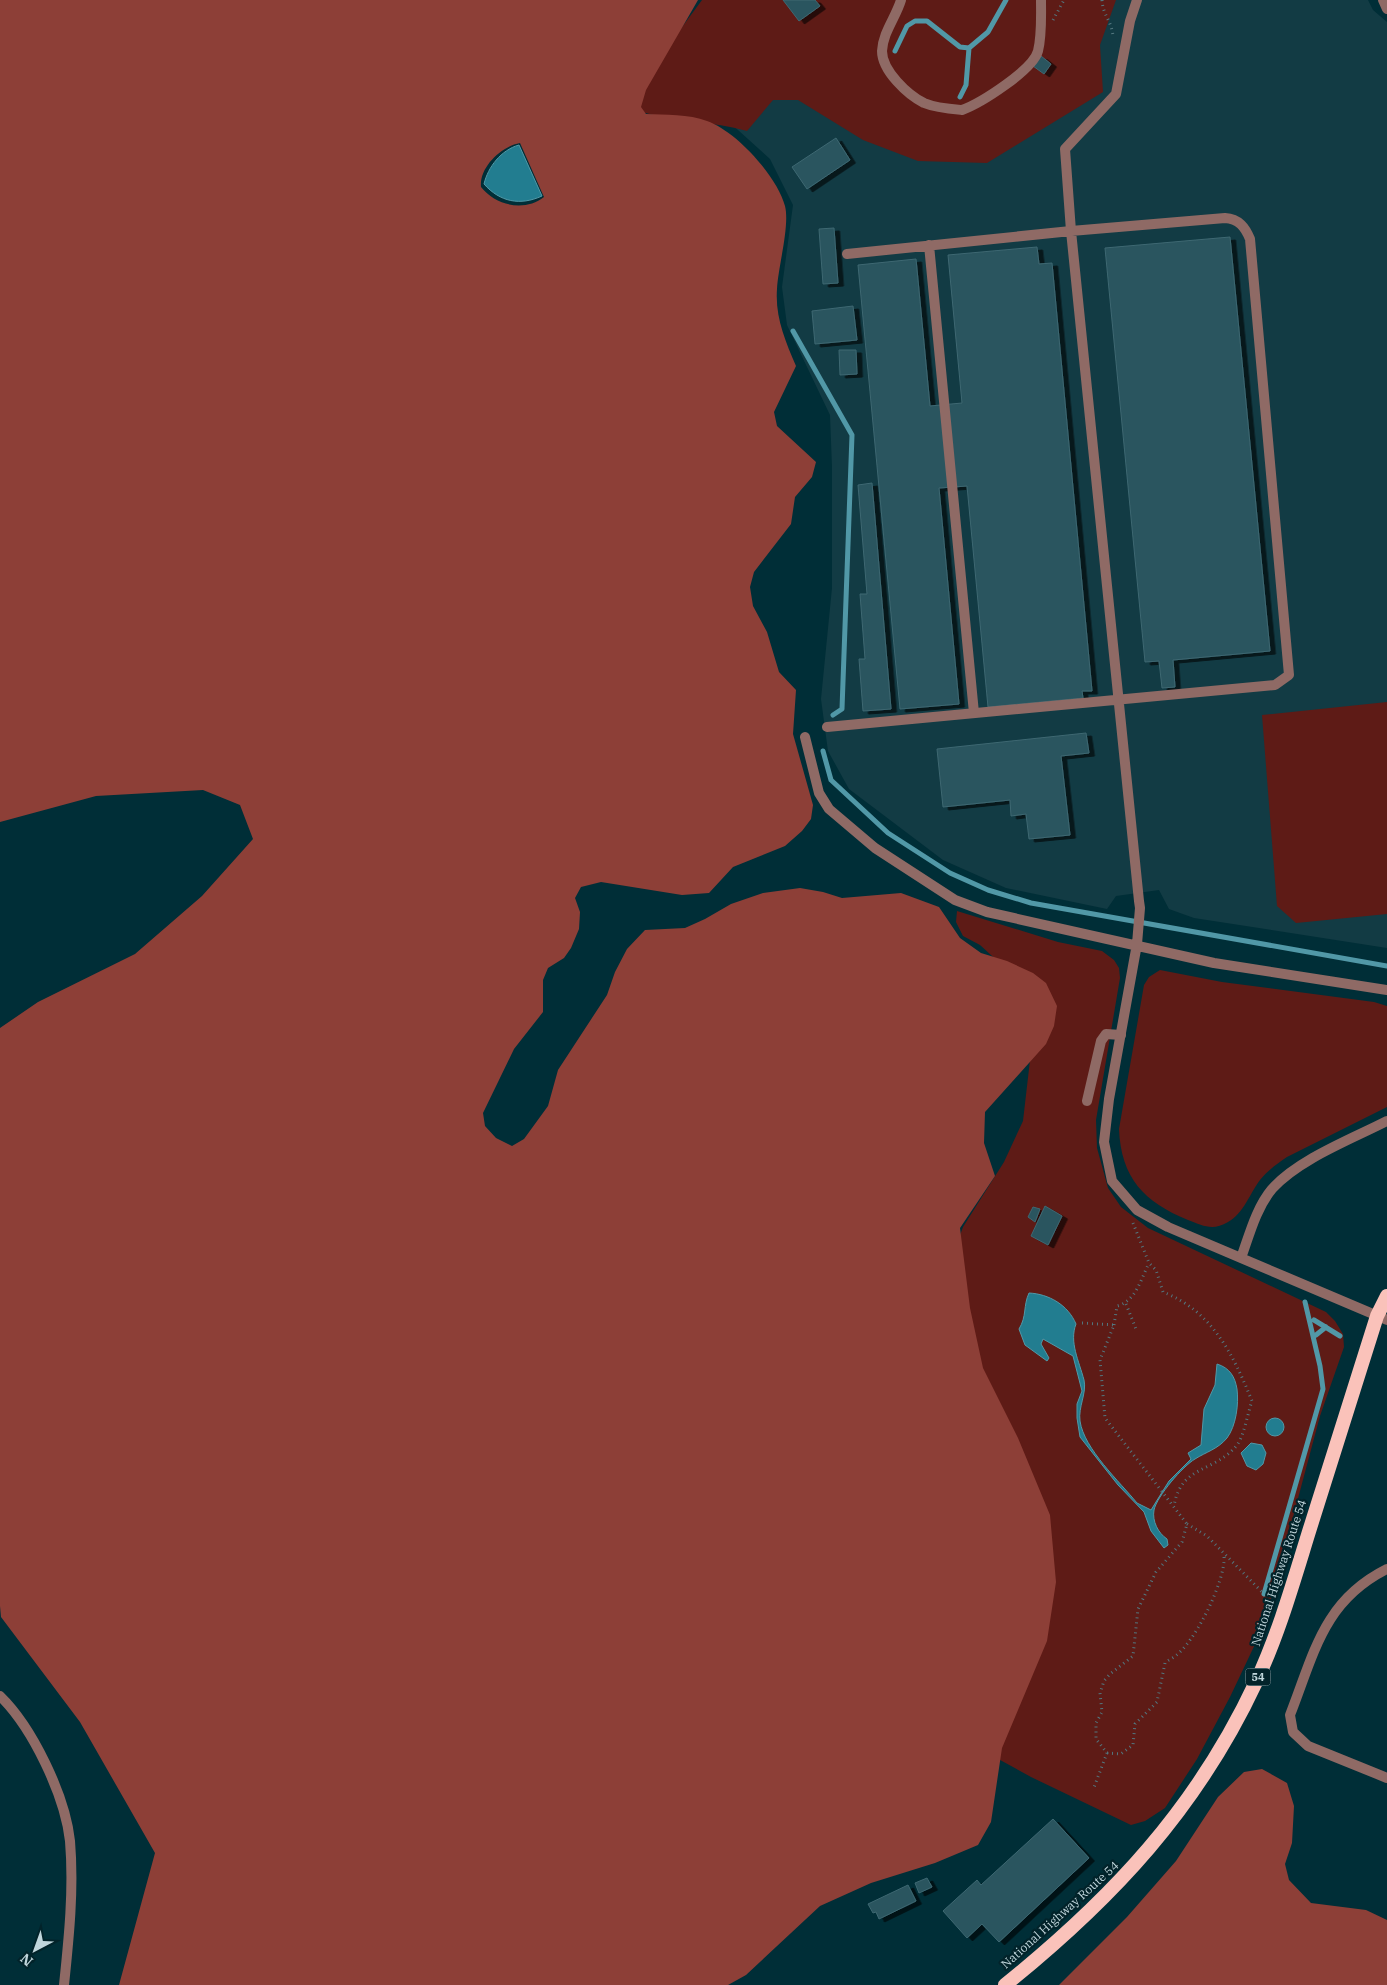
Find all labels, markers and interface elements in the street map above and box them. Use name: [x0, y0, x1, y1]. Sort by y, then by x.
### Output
street label: National Highway Route 54: [1248, 1498, 1309, 1648]
road number: 54: [1246, 1668, 1270, 1685]
street label: National Highway Route 54: [998, 1858, 1122, 1971]
north arrow: [10, 1925, 60, 1975]
text: N: [16, 1949, 37, 1970]

